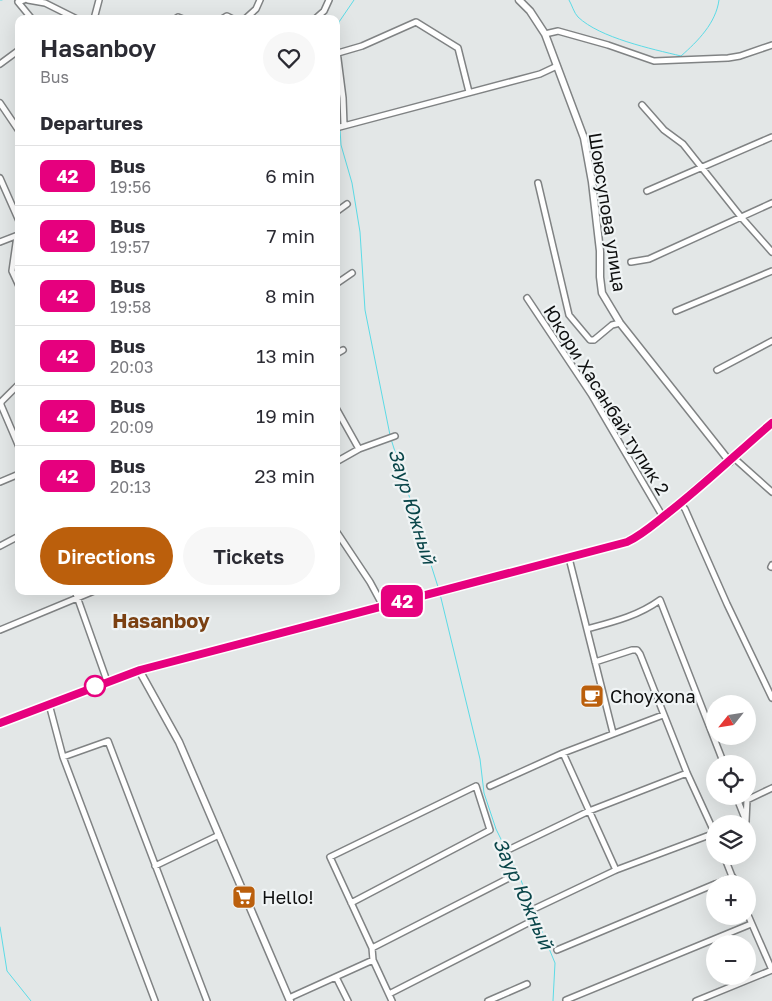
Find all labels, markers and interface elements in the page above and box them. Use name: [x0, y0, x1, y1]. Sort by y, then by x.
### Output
button: heart: [263, 32, 315, 84]
text: Hasanboy: [40, 33, 156, 62]
text: Bus: [40, 67, 69, 87]
text: Departures: [40, 111, 143, 134]
street label: Шоюсупова улица: [585, 131, 631, 293]
text: Bus: [110, 154, 145, 177]
text: 6 min: [265, 164, 315, 187]
text: 42: [56, 165, 79, 187]
text: 19:56: [110, 177, 151, 197]
text: Bus: [110, 214, 145, 237]
text: 7 min: [267, 224, 315, 247]
text: 42: [56, 225, 79, 247]
text: 19:57: [110, 237, 150, 257]
text: Bus: [110, 274, 145, 297]
text: 8 min: [265, 284, 315, 307]
text: 42: [56, 285, 79, 307]
text: 19:58: [110, 297, 151, 317]
street label: Юкори Хасанбай тупик 2: [539, 301, 675, 499]
text: Bus: [110, 334, 145, 357]
text: 13 min: [256, 344, 315, 367]
text: 42: [56, 345, 79, 367]
text: 20:03: [110, 357, 153, 377]
text: Bus: [110, 394, 145, 417]
text: 19 min: [256, 404, 315, 427]
text: 42: [56, 405, 79, 427]
text: 20:09: [110, 417, 154, 437]
water label: Заур Южный: [385, 445, 442, 568]
text: Bus: [110, 454, 145, 477]
text: 23 min: [255, 464, 315, 487]
text: 42: [56, 465, 79, 487]
text: 20:13: [110, 477, 151, 497]
button: Directions: [40, 527, 173, 585]
button: Tickets: [183, 527, 315, 585]
line badge: 42: [380, 585, 424, 617]
text: 42: [391, 590, 413, 612]
district label: Hasanboy: [112, 608, 210, 632]
unlabelled marker: [84, 675, 106, 697]
cafe icon: Choyxona: [579, 683, 605, 709]
place label: Choyxona: [610, 685, 696, 707]
north arrow: [706, 695, 756, 745]
map controls: [706, 695, 756, 985]
button: locate: [706, 755, 756, 805]
button: layers: [706, 815, 756, 865]
water label: Заур Южный: [489, 834, 559, 954]
button: +: [706, 875, 756, 925]
supermarket icon: Hello!: [231, 884, 257, 910]
place label: Hello!: [262, 886, 314, 908]
button: −: [706, 935, 756, 985]

